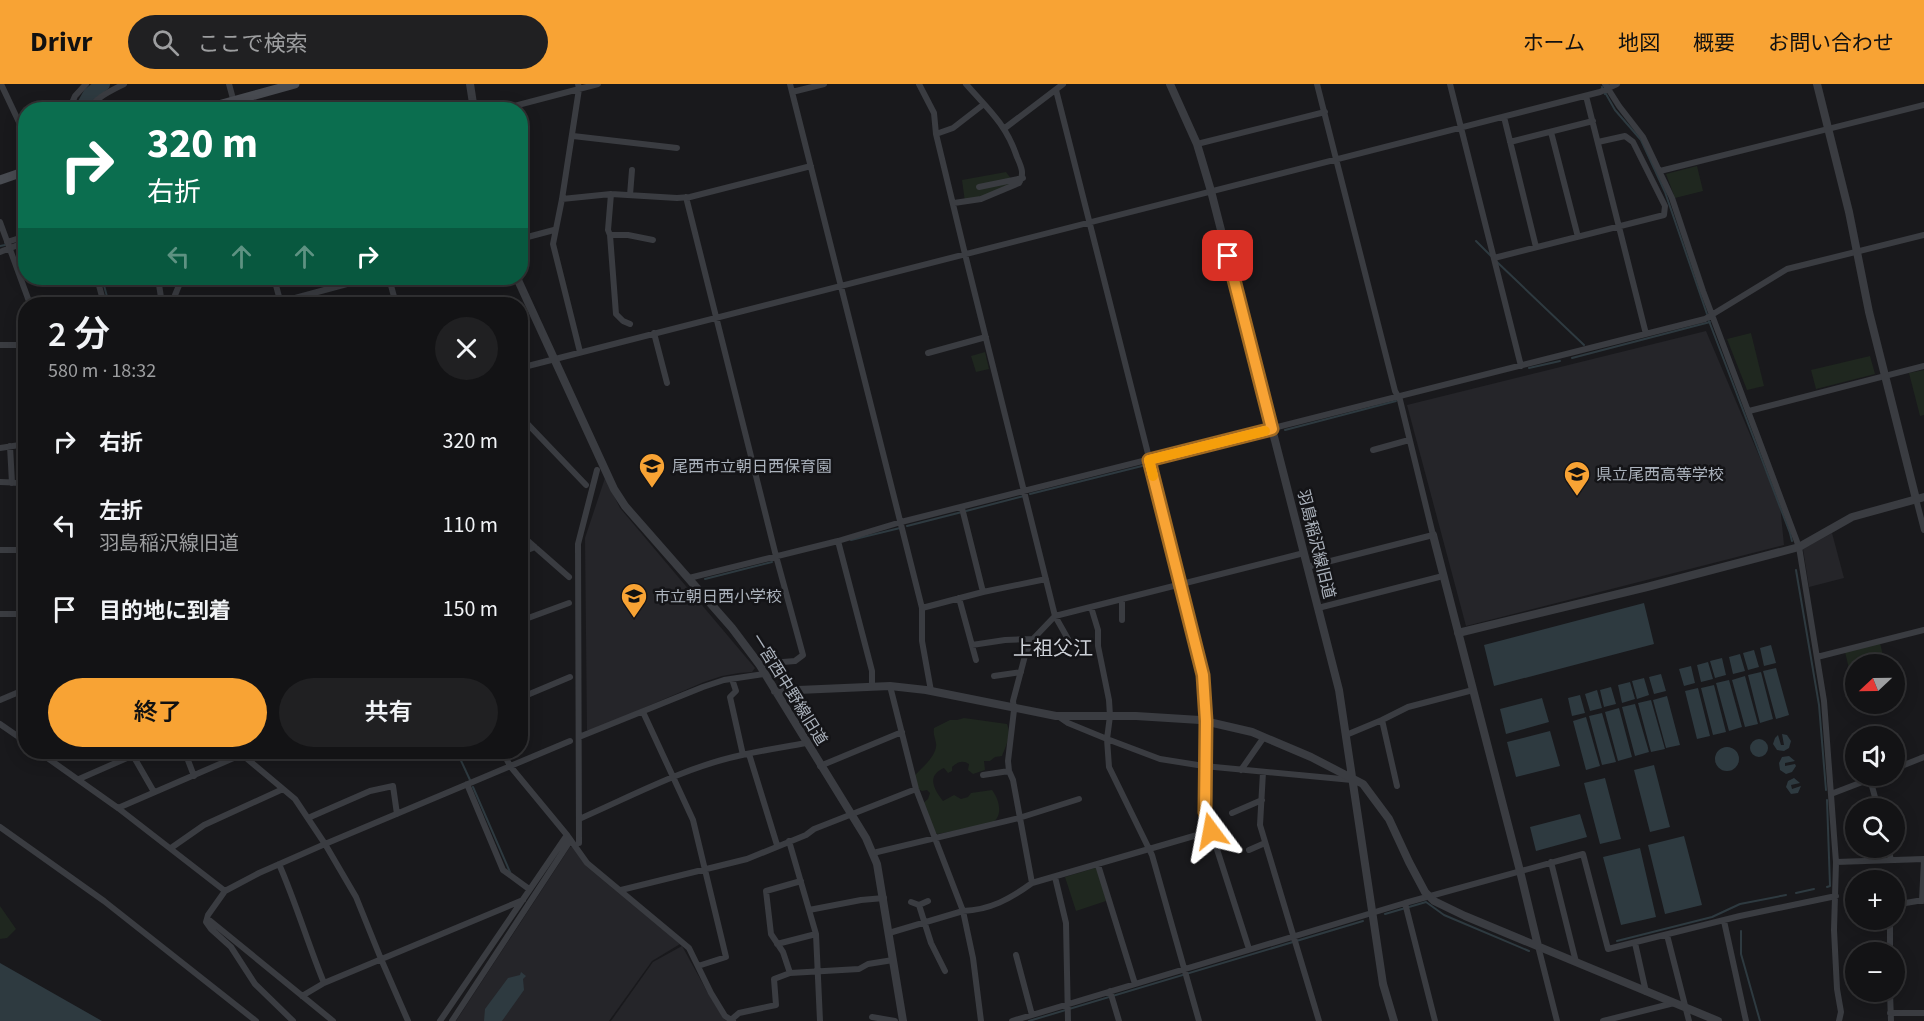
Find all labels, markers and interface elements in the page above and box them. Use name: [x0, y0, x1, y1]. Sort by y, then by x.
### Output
search box: [128, 15, 548, 69]
text: Drivr: [30, 22, 92, 62]
icon: search: [149, 26, 182, 59]
text: ここで検索: [197, 28, 307, 60]
text: ホーム: [1523, 28, 1585, 58]
text: 地図: [1618, 28, 1660, 58]
text: 概要: [1693, 28, 1735, 58]
text: お問い合わせ: [1768, 28, 1894, 58]
text: 320 m: [147, 114, 258, 174]
icon: right: [48, 126, 126, 204]
text: 右折: [147, 173, 201, 212]
pin: [1202, 230, 1253, 281]
icon: arrive: [1211, 239, 1244, 272]
icon: left: [162, 240, 195, 273]
icon: ahead: [225, 240, 258, 273]
icon: ahead: [288, 240, 321, 273]
icon: right: [351, 240, 384, 273]
text: 2 分: [48, 309, 110, 360]
button: close: [435, 317, 498, 380]
text: 580 m · 18:32: [48, 357, 156, 385]
icon: right: [48, 425, 81, 458]
text: 320 m: [443, 425, 498, 457]
text: 右折: [99, 427, 143, 459]
school or university icon: 尾西市立朝日西保育園: [637, 451, 667, 489]
place label: 尾西市立朝日西保育園: [672, 456, 832, 478]
school or university icon: 県立尾西高等学校: [1562, 459, 1592, 497]
place label: 県立尾西高等学校: [1596, 464, 1724, 486]
street label: 羽島稲沢線旧道: [1292, 487, 1340, 601]
text: 左折: [99, 495, 143, 527]
icon: left: [48, 509, 81, 542]
text: 110 m: [443, 509, 498, 541]
text: 羽島稲沢線旧道: [99, 530, 239, 558]
school or university icon: 市立朝日西小学校: [619, 581, 649, 619]
place label: 市立朝日西小学校: [654, 586, 782, 608]
icon: arrive: [48, 593, 81, 626]
text: 150 m: [443, 593, 498, 625]
text: 目的地に到着: [99, 595, 231, 627]
street label: 一宮西中野線旧道: [746, 629, 832, 750]
district label: 上祖父江: [1013, 635, 1093, 663]
north arrow: [1845, 654, 1905, 714]
map controls: [1845, 654, 1905, 1002]
button: 終了: [48, 678, 267, 747]
button: 共有: [279, 678, 498, 747]
button: sound: [1845, 726, 1905, 786]
button: search: [1845, 798, 1905, 858]
position arrow: [1179, 799, 1243, 863]
button: +: [1845, 870, 1905, 930]
button: −: [1845, 942, 1905, 1002]

